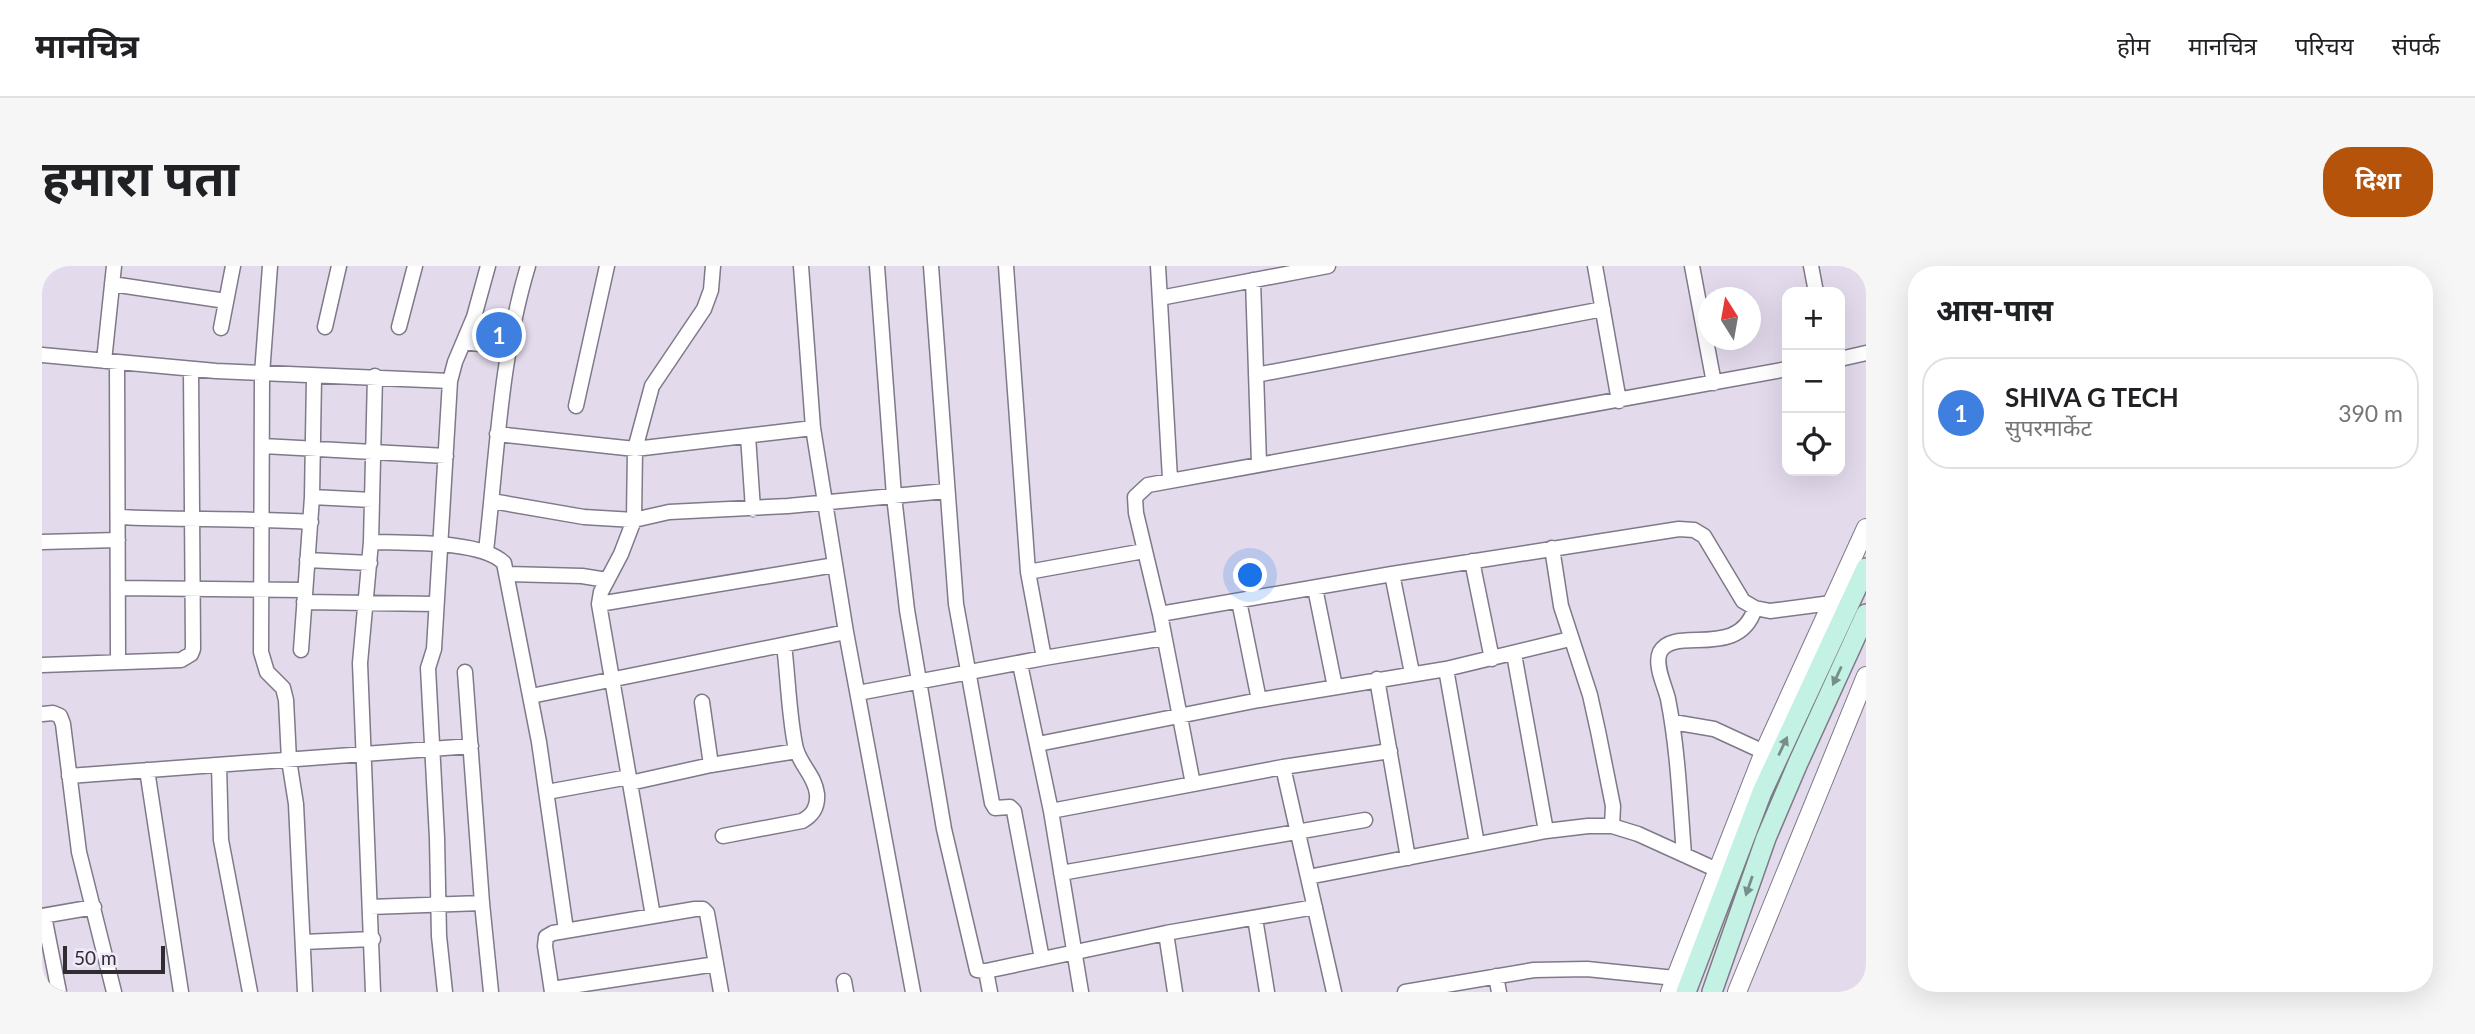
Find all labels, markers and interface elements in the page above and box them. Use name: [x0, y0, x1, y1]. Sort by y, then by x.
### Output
text: मानचित्र: [35, 25, 139, 65]
text: होम: [2117, 31, 2150, 60]
text: मानचित्र: [2188, 31, 2257, 60]
text: परिचय: [2295, 31, 2354, 60]
text: संपर्क: [2392, 31, 2440, 60]
button: दिशा: [2323, 147, 2433, 217]
text: हमारा पता: [42, 148, 239, 206]
north arrow: [1698, 287, 1761, 350]
map controls: [1782, 287, 1845, 476]
button: +: [1782, 287, 1845, 350]
text: आस-पास: [1936, 291, 2053, 327]
pin: 1: [476, 309, 522, 361]
button: −: [1782, 350, 1845, 413]
text: SHIVA G TECH: [2005, 381, 2179, 413]
text: 1: [1954, 399, 1968, 427]
text: 390 m: [2338, 399, 2403, 427]
button: locate: [1782, 413, 1845, 476]
text: सुपरमार्केट: [2005, 413, 2092, 441]
your location: [1233, 558, 1267, 592]
one-way arrow: [1832, 666, 1843, 686]
one-way arrow: [1777, 736, 1789, 756]
one-way arrow: [1743, 876, 1754, 897]
scale bar: [63, 943, 164, 975]
text: 50 m: [74, 946, 117, 969]

